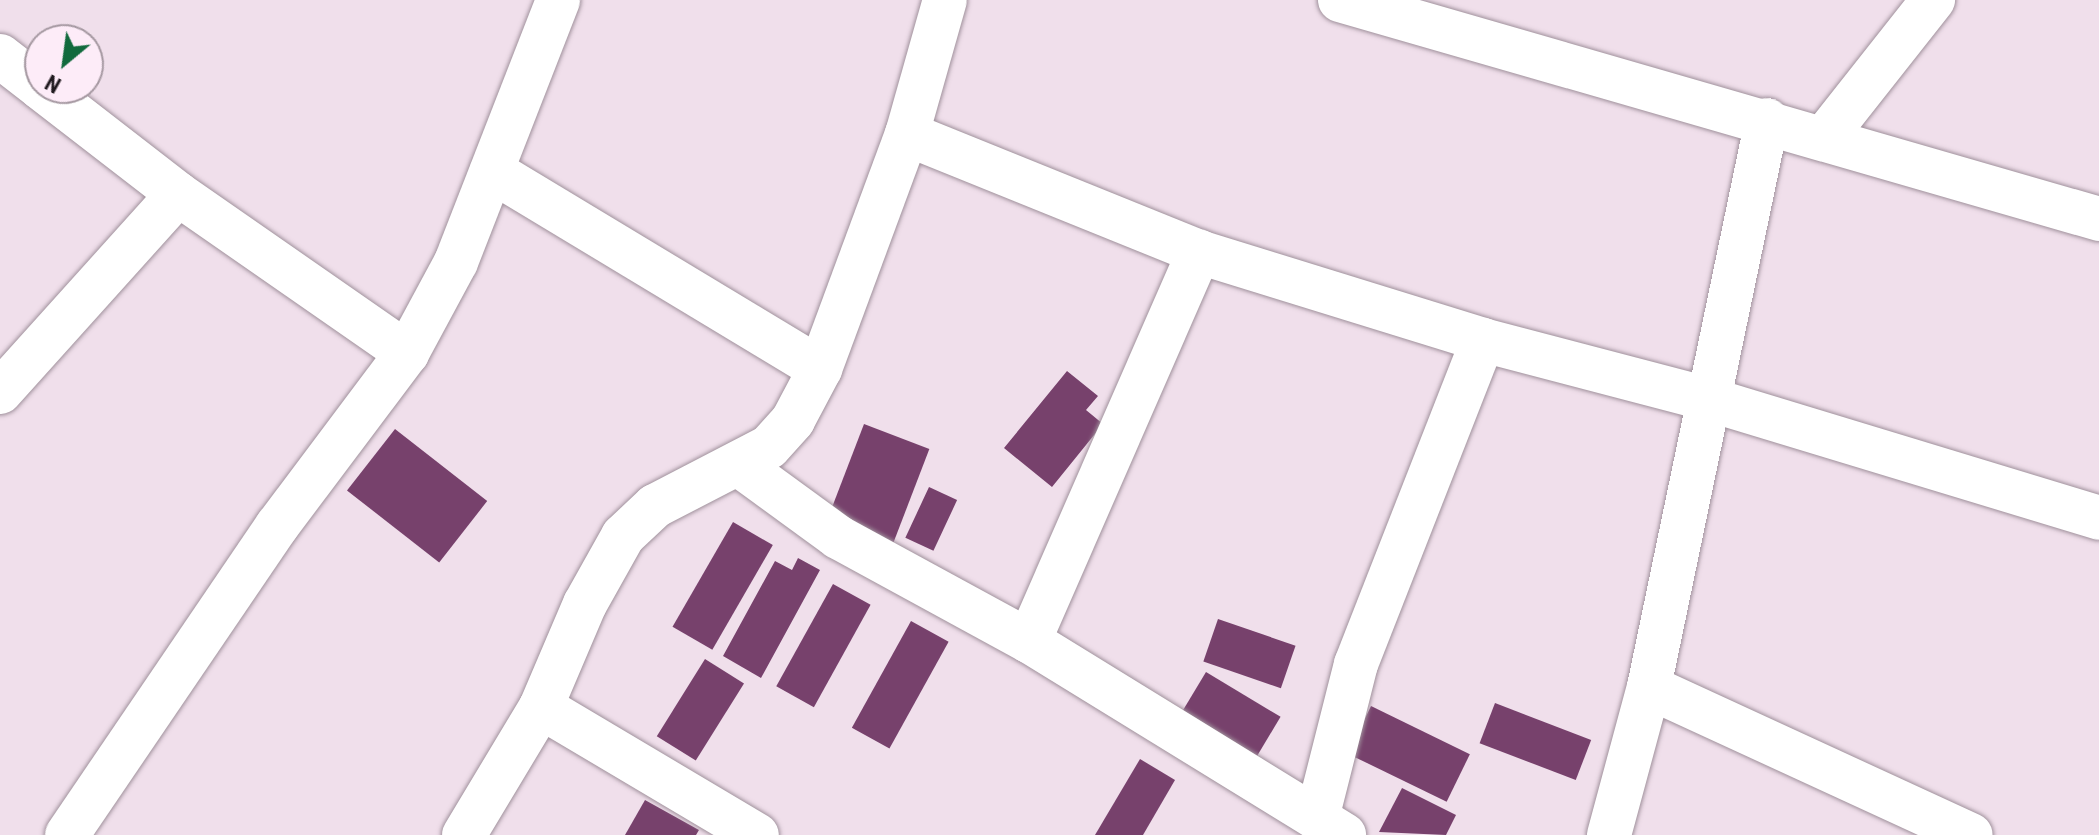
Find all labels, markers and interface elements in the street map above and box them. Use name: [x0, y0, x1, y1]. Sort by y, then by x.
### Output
north arrow: [24, 24, 104, 104]
text: N: [41, 69, 65, 98]

